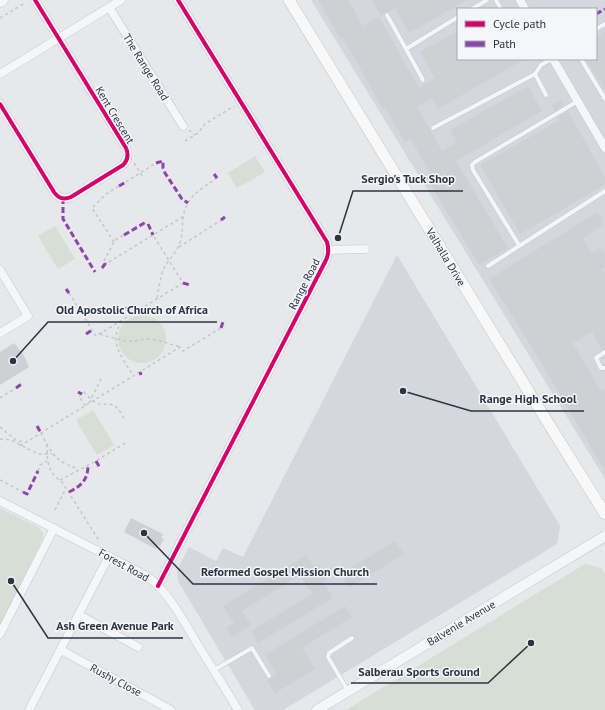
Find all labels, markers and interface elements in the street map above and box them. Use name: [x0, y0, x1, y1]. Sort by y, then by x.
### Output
legend: [457, 8, 597, 60]
text: Cycle path: [493, 16, 546, 31]
street label: The Range Road: [120, 31, 172, 103]
text: Path: [493, 36, 516, 51]
street label: Kent Crescent: [92, 84, 138, 146]
callout: Sergio's Tuck Shop: [353, 167, 463, 191]
text: Sergio's Tuck Shop: [361, 171, 455, 186]
street label: Valhalla Drive: [423, 225, 469, 289]
street label: Range Road: [285, 256, 323, 312]
callout: Old Apostolic Church of Africa: [48, 298, 217, 322]
text: Old Apostolic Church of Africa: [56, 302, 208, 317]
callout: Range High School: [471, 387, 584, 411]
text: Range High School: [480, 391, 577, 406]
street label: Forest Road: [96, 545, 152, 585]
callout: Reformed Gospel Mission Church: [193, 560, 377, 584]
text: Reformed Gospel Mission Church: [201, 564, 369, 579]
street label: Balvenie Avenue: [424, 597, 498, 649]
callout: Ash Green Avenue Park: [48, 614, 183, 638]
text: Ash Green Avenue Park: [56, 618, 174, 633]
callout: Salberau Sports Ground: [351, 659, 488, 683]
street label: Rushy Close: [88, 661, 144, 700]
text: Salberau Sports Ground: [358, 664, 480, 679]

